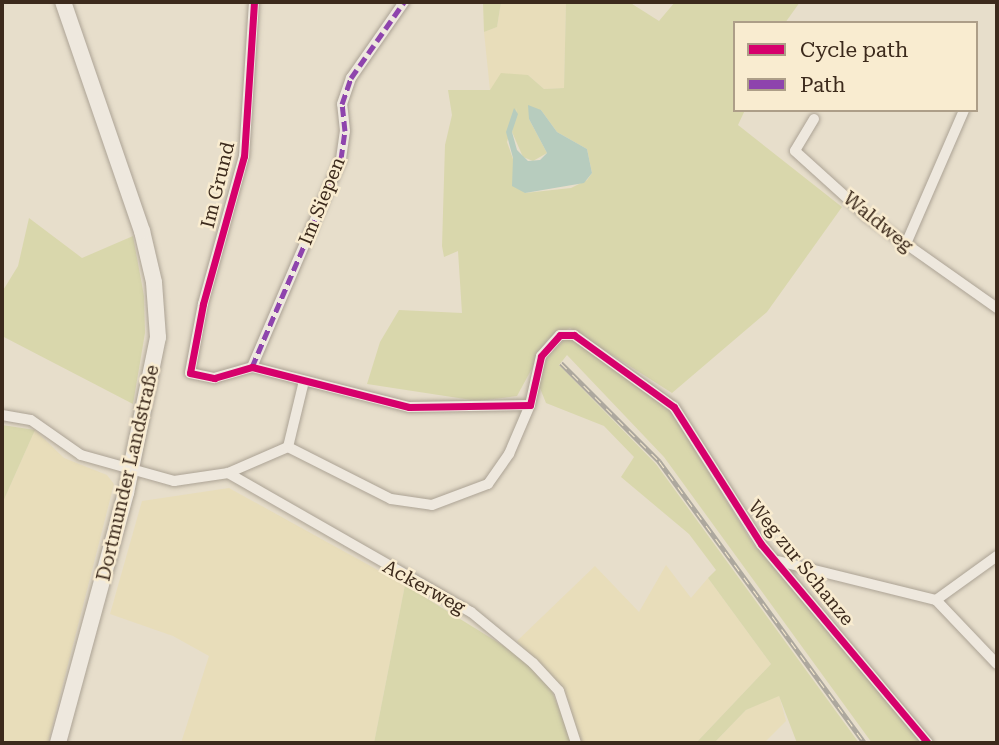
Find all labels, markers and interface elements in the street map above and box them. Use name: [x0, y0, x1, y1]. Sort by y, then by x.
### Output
legend: [733, 21, 978, 112]
text: Cycle path: [800, 38, 908, 62]
text: Path: [800, 73, 846, 97]
street label: Im Grund: [196, 139, 240, 231]
street label: Im Siepen: [294, 154, 350, 248]
street label: Waldweg: [838, 187, 918, 257]
street label: Dortmunder Landstraße: [92, 363, 164, 583]
street label: Weg zur Schanze: [743, 496, 859, 630]
street label: Ackerweg: [379, 555, 469, 619]

